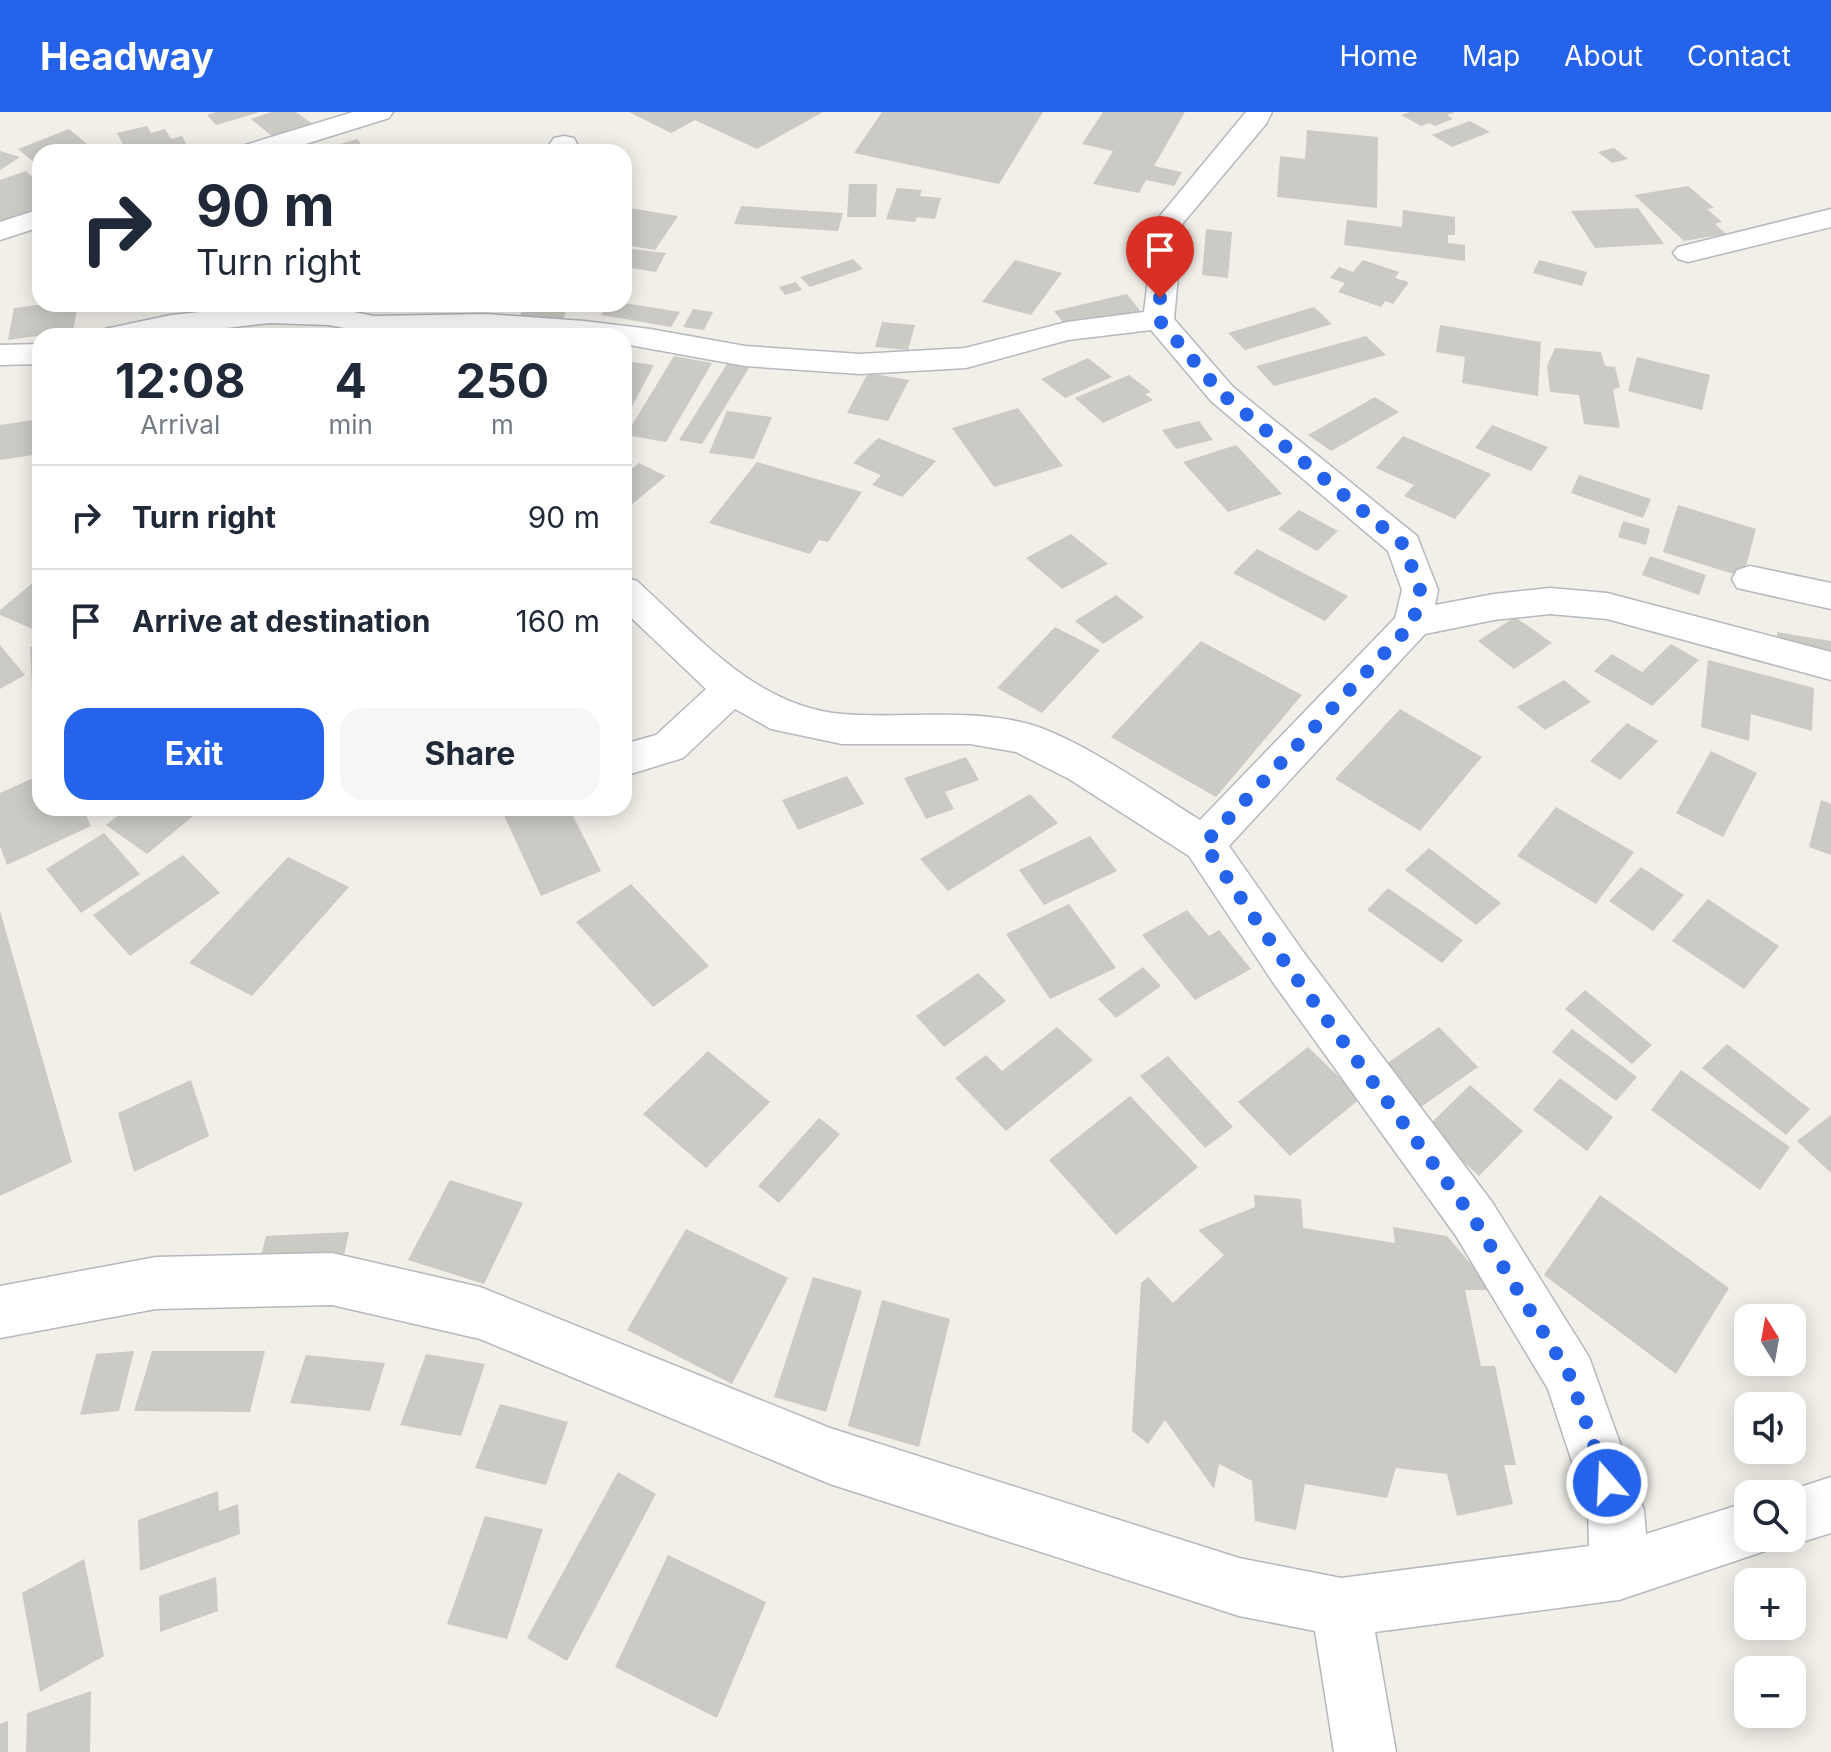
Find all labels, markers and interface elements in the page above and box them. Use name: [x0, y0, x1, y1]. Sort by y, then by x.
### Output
text: Headway: [40, 33, 214, 79]
text: Home: [1339, 39, 1418, 73]
text: Map: [1462, 39, 1520, 73]
text: About: [1564, 39, 1643, 73]
text: Contact: [1687, 39, 1791, 73]
text: 90 m: [196, 172, 335, 240]
icon: right: [64, 176, 168, 280]
pin: [1126, 216, 1194, 298]
icon: arrive: [1138, 228, 1182, 272]
text: Turn right: [196, 240, 361, 284]
text: 12:08: [115, 351, 246, 410]
text: 4: [334, 351, 367, 410]
text: 250: [456, 351, 549, 410]
text: Arrival: [140, 409, 220, 440]
text: min: [328, 409, 373, 440]
text: m: [491, 409, 514, 440]
icon: right: [64, 495, 108, 539]
text: Turn right: [132, 499, 276, 535]
text: 90 m: [528, 499, 600, 535]
icon: arrive: [64, 599, 108, 643]
text: Arrive at destination: [132, 603, 430, 639]
text: 160 m: [516, 603, 600, 639]
button: Exit: [64, 708, 324, 800]
button: Share: [340, 708, 600, 800]
north arrow: [1734, 1304, 1806, 1376]
map controls: [1734, 1304, 1806, 1728]
button: sound: [1734, 1392, 1806, 1464]
position arrow: [1565, 1441, 1649, 1525]
button: search: [1734, 1480, 1806, 1552]
button: +: [1734, 1568, 1806, 1640]
button: −: [1734, 1656, 1806, 1728]

